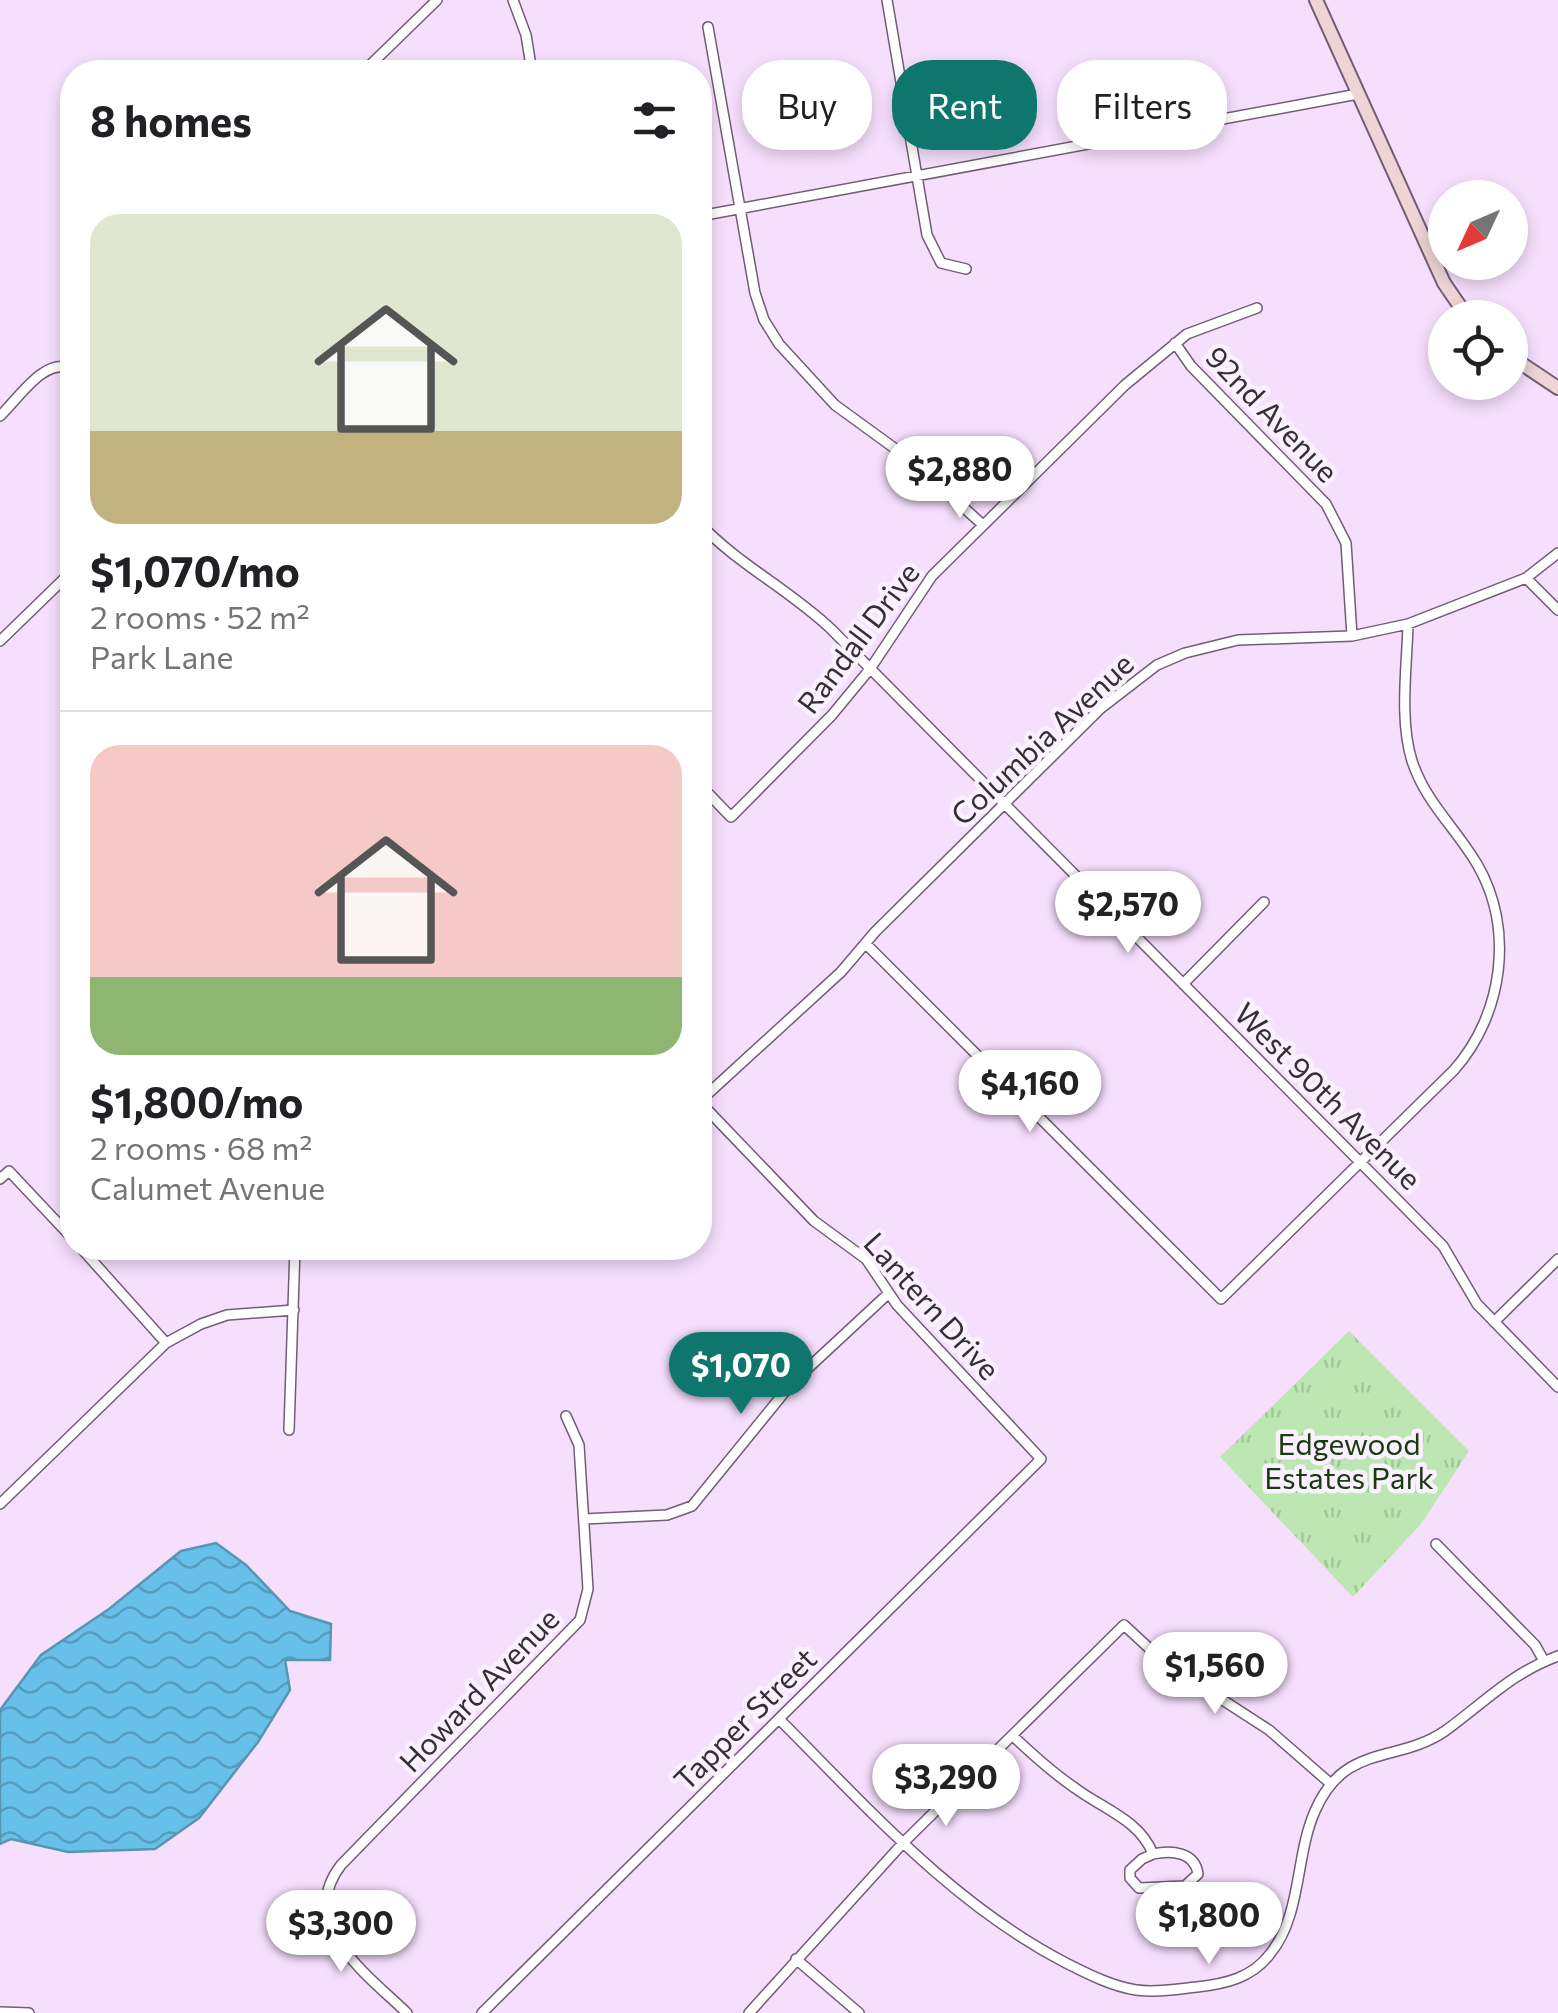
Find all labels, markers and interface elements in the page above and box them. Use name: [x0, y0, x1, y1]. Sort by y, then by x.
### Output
chip: Buy: [742, 60, 872, 150]
chip: Rent: [892, 60, 1037, 150]
chip: Filters: [1057, 60, 1227, 150]
icon: filters: [627, 93, 682, 148]
text: 8 homes: [90, 94, 252, 146]
north arrow: [1428, 180, 1528, 280]
map controls: [1428, 180, 1528, 400]
icon: home: [296, 279, 476, 459]
button: locate: [1428, 300, 1528, 400]
street label: 92nd Avenue: [1199, 337, 1347, 489]
pin: $2,880: [879, 436, 1041, 521]
text: $2,880: [908, 448, 1013, 488]
text: $1,070/mo: [90, 544, 300, 596]
street label: Randall Drive: [788, 554, 926, 720]
text: 2 rooms · 52 m²: [90, 596, 310, 636]
text: Park Lane: [90, 636, 233, 676]
street label: Columbia Avenue: [942, 644, 1140, 832]
icon: home: [296, 810, 476, 990]
pin: $2,570: [1047, 871, 1209, 956]
text: $2,570: [1077, 883, 1179, 923]
street label: West 90th Avenue: [1228, 994, 1430, 1196]
pin: $4,160: [949, 1050, 1111, 1135]
text: $4,160: [980, 1062, 1080, 1102]
text: $1,800/mo: [90, 1075, 303, 1127]
text: 2 rooms · 68 m²: [90, 1127, 312, 1167]
text: Calumet Avenue: [90, 1167, 325, 1207]
street label: Lantern Drive: [857, 1224, 1009, 1386]
pin: $1,070: [660, 1332, 822, 1417]
text: $1,070: [691, 1344, 791, 1384]
park label: Edgewood Estates Park: [1264, 1424, 1434, 1495]
street label: Howard Avenue: [390, 1599, 566, 1779]
pin: $1,560: [1134, 1632, 1296, 1717]
street label: Tapper Street: [665, 1639, 823, 1797]
text: $1,560: [1165, 1644, 1265, 1684]
pin: $3,290: [865, 1744, 1027, 1829]
text: $3,290: [894, 1756, 998, 1796]
pin: $1,800: [1128, 1882, 1290, 1967]
pin: $3,300: [260, 1890, 422, 1975]
text: $1,800: [1158, 1894, 1260, 1934]
text: $3,300: [288, 1902, 394, 1942]

